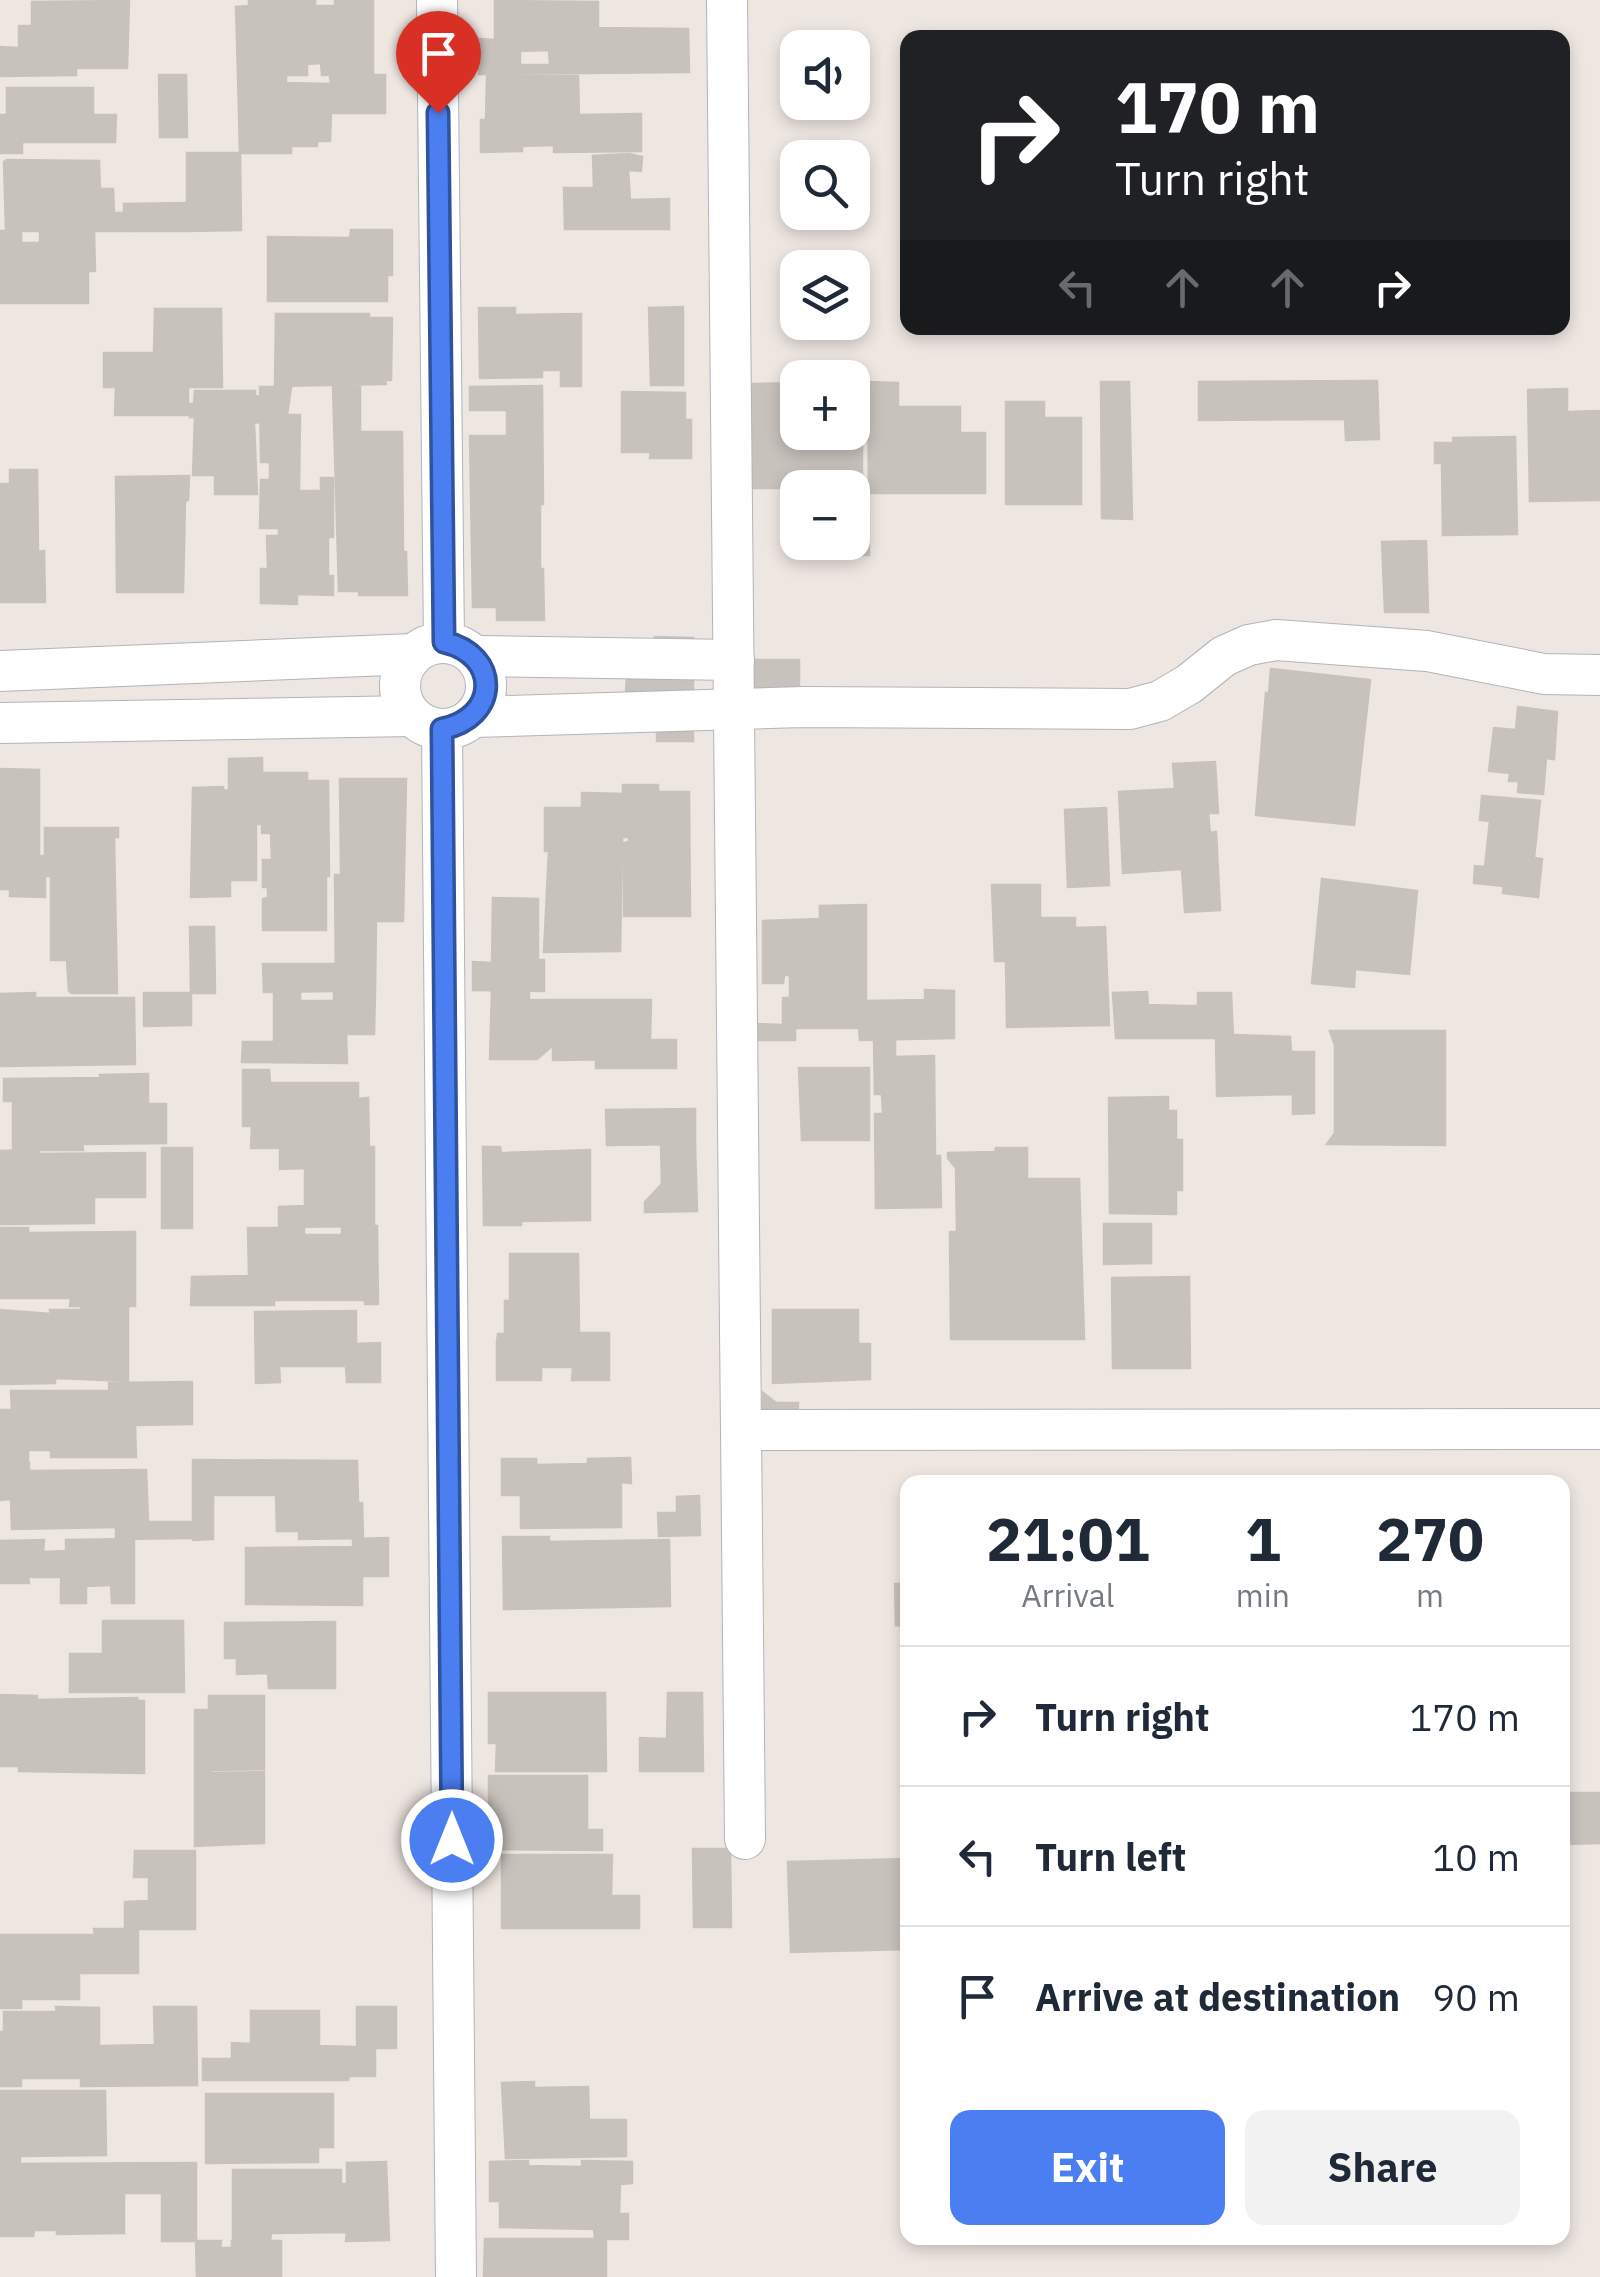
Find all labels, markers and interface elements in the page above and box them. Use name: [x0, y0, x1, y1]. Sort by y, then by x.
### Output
pin: [396, 11, 481, 114]
icon: arrive: [411, 26, 466, 81]
map controls: [780, 30, 870, 560]
button: sound: [780, 30, 870, 120]
text: 170 m: [1115, 61, 1320, 152]
icon: right: [950, 70, 1080, 200]
button: search: [780, 140, 870, 230]
text: Turn right: [1115, 149, 1310, 207]
button: layers: [780, 250, 870, 340]
icon: left: [1050, 260, 1105, 315]
icon: ahead: [1155, 260, 1210, 315]
icon: ahead: [1260, 260, 1315, 315]
icon: right: [1365, 260, 1420, 315]
button: +: [780, 360, 870, 450]
button: −: [780, 470, 870, 560]
text: 21:01: [986, 1499, 1150, 1578]
text: 1: [1245, 1499, 1281, 1578]
text: 270: [1376, 1499, 1484, 1578]
text: Arrival: [1021, 1574, 1115, 1616]
text: min: [1236, 1574, 1290, 1616]
text: m: [1416, 1574, 1444, 1616]
icon: right: [950, 1689, 1005, 1744]
text: Turn right: [1035, 1692, 1210, 1741]
text: 170 m: [1409, 1692, 1520, 1741]
position arrow: [400, 1788, 504, 1892]
icon: left: [950, 1829, 1005, 1884]
text: Turn left: [1035, 1832, 1186, 1881]
text: 10 m: [1432, 1832, 1520, 1881]
icon: arrive: [950, 1969, 1005, 2024]
text: Arrive at destination: [1035, 1972, 1400, 2021]
text: 90 m: [1432, 1972, 1520, 2021]
button: Exit: [950, 2110, 1225, 2225]
button: Share: [1245, 2110, 1520, 2225]

